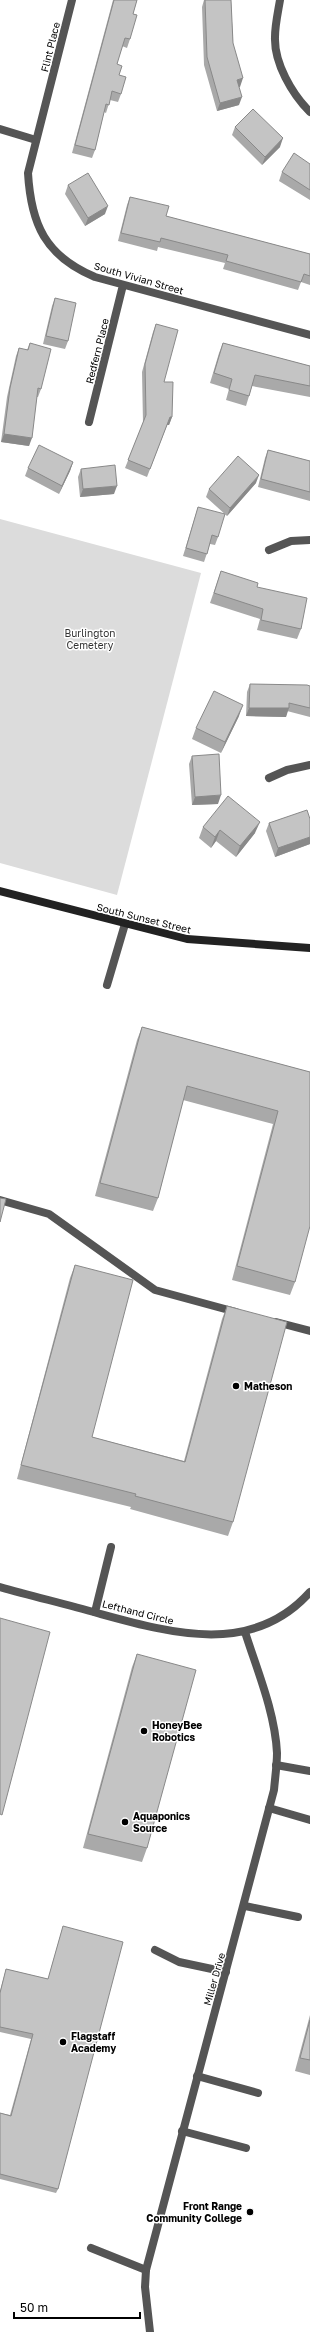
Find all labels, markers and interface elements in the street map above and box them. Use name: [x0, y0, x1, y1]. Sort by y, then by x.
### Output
street label: Flint Place: [38, 21, 62, 73]
street label: South Vivian Street: [93, 259, 185, 297]
street label: Redfern Place: [83, 317, 111, 385]
park label: Burlington Cemetery: [65, 627, 115, 651]
street label: South Sunset Street: [96, 900, 192, 936]
place label: Matheson: [244, 1380, 292, 1392]
marker: Matheson: [231, 1381, 241, 1391]
street label: Lefthand Circle: [101, 1597, 175, 1627]
place label: HoneyBee Robotics: [152, 1719, 202, 1743]
marker: HoneyBee Robotics: [139, 1726, 149, 1736]
place label: Aquaponics Source: [133, 1810, 191, 1834]
marker: Aquaponics Source: [120, 1817, 130, 1827]
street label: Miller Drive: [201, 1951, 227, 2007]
place label: Flagstaff Academy: [71, 2030, 116, 2054]
marker: Flagstaff Academy: [58, 2037, 68, 2047]
place label: Front Range Community College: [146, 2200, 242, 2224]
marker: Front Range Community College: [245, 2207, 255, 2217]
scale bar: [14, 2294, 140, 2320]
text: 50 m: [20, 2300, 48, 2315]

